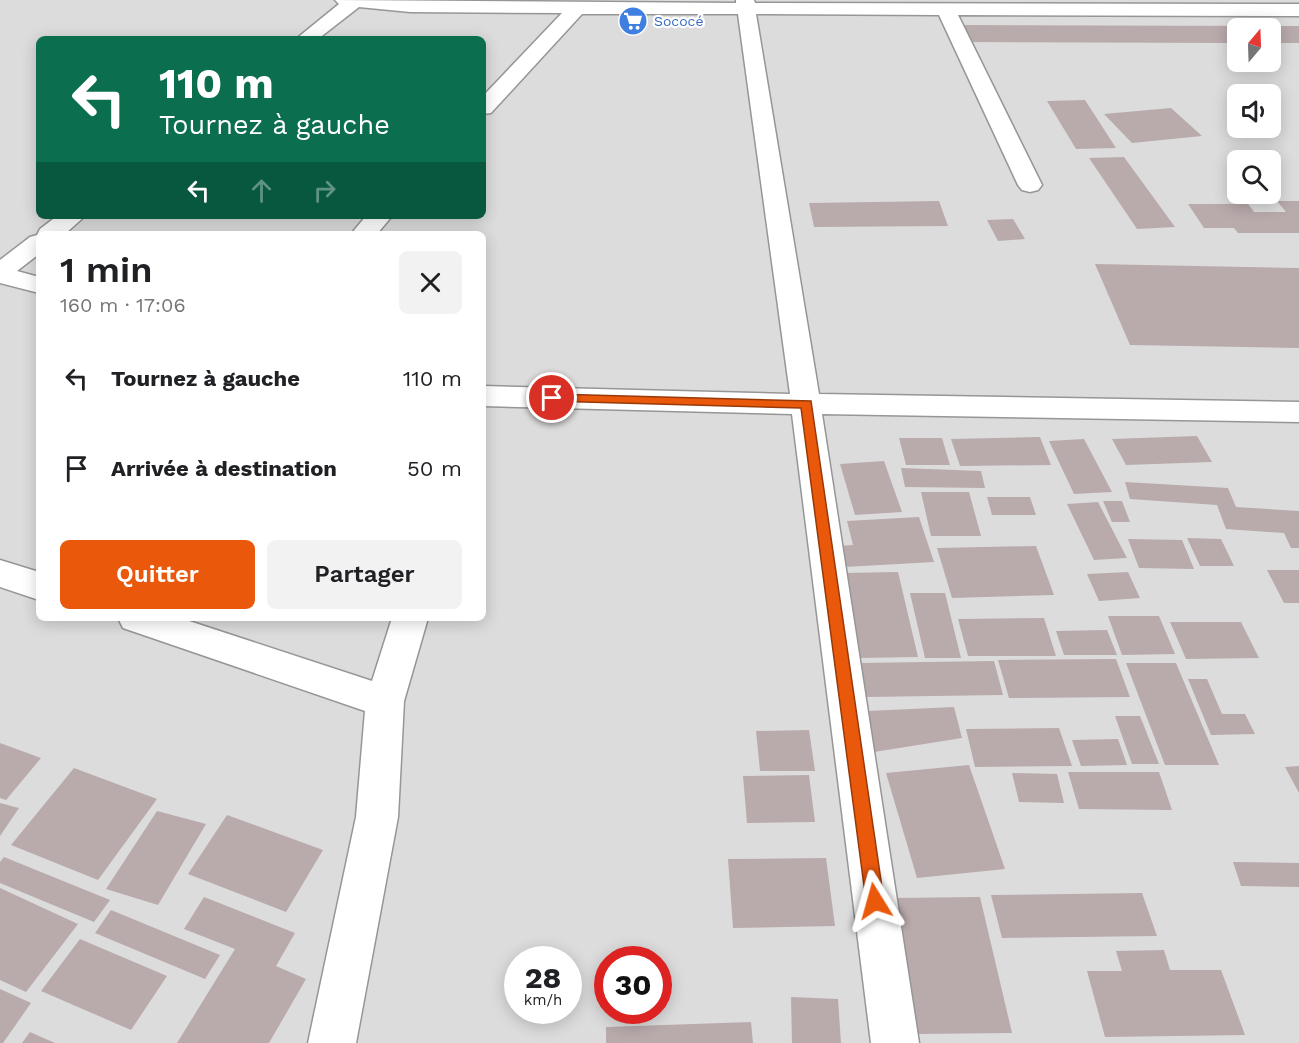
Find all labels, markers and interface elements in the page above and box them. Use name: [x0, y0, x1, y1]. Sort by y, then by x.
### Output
supermarket icon: Sococé: [617, 5, 649, 37]
place label: Sococé: [654, 13, 704, 29]
north arrow: [1227, 18, 1281, 72]
map controls: [1227, 18, 1281, 204]
text: 110 m: [159, 59, 274, 108]
icon: left: [60, 60, 138, 138]
button: sound: [1227, 84, 1281, 138]
text: Tournez à gauche: [159, 109, 390, 141]
button: search: [1227, 150, 1281, 204]
icon: left: [182, 174, 215, 207]
icon: ahead: [245, 174, 278, 207]
icon: right: [308, 174, 341, 207]
text: 1 min: [60, 249, 152, 291]
button: close: [399, 251, 462, 314]
text: 160 m · 17:06: [60, 293, 186, 317]
icon: left: [60, 362, 93, 395]
text: Tournez à gauche: [111, 366, 300, 391]
text: 110 m: [403, 366, 462, 391]
pin: [526, 372, 577, 423]
icon: arrive: [535, 381, 568, 414]
icon: arrive: [60, 452, 93, 485]
text: Arrivée à destination: [111, 456, 337, 481]
text: 50 m: [407, 456, 462, 481]
button: Quitter: [60, 540, 255, 609]
button: Partager: [267, 540, 462, 609]
position arrow: [843, 869, 907, 933]
speed limit sign: 30: [594, 946, 672, 1024]
text: 28: [525, 960, 561, 995]
text: km/h: [524, 991, 562, 1009]

